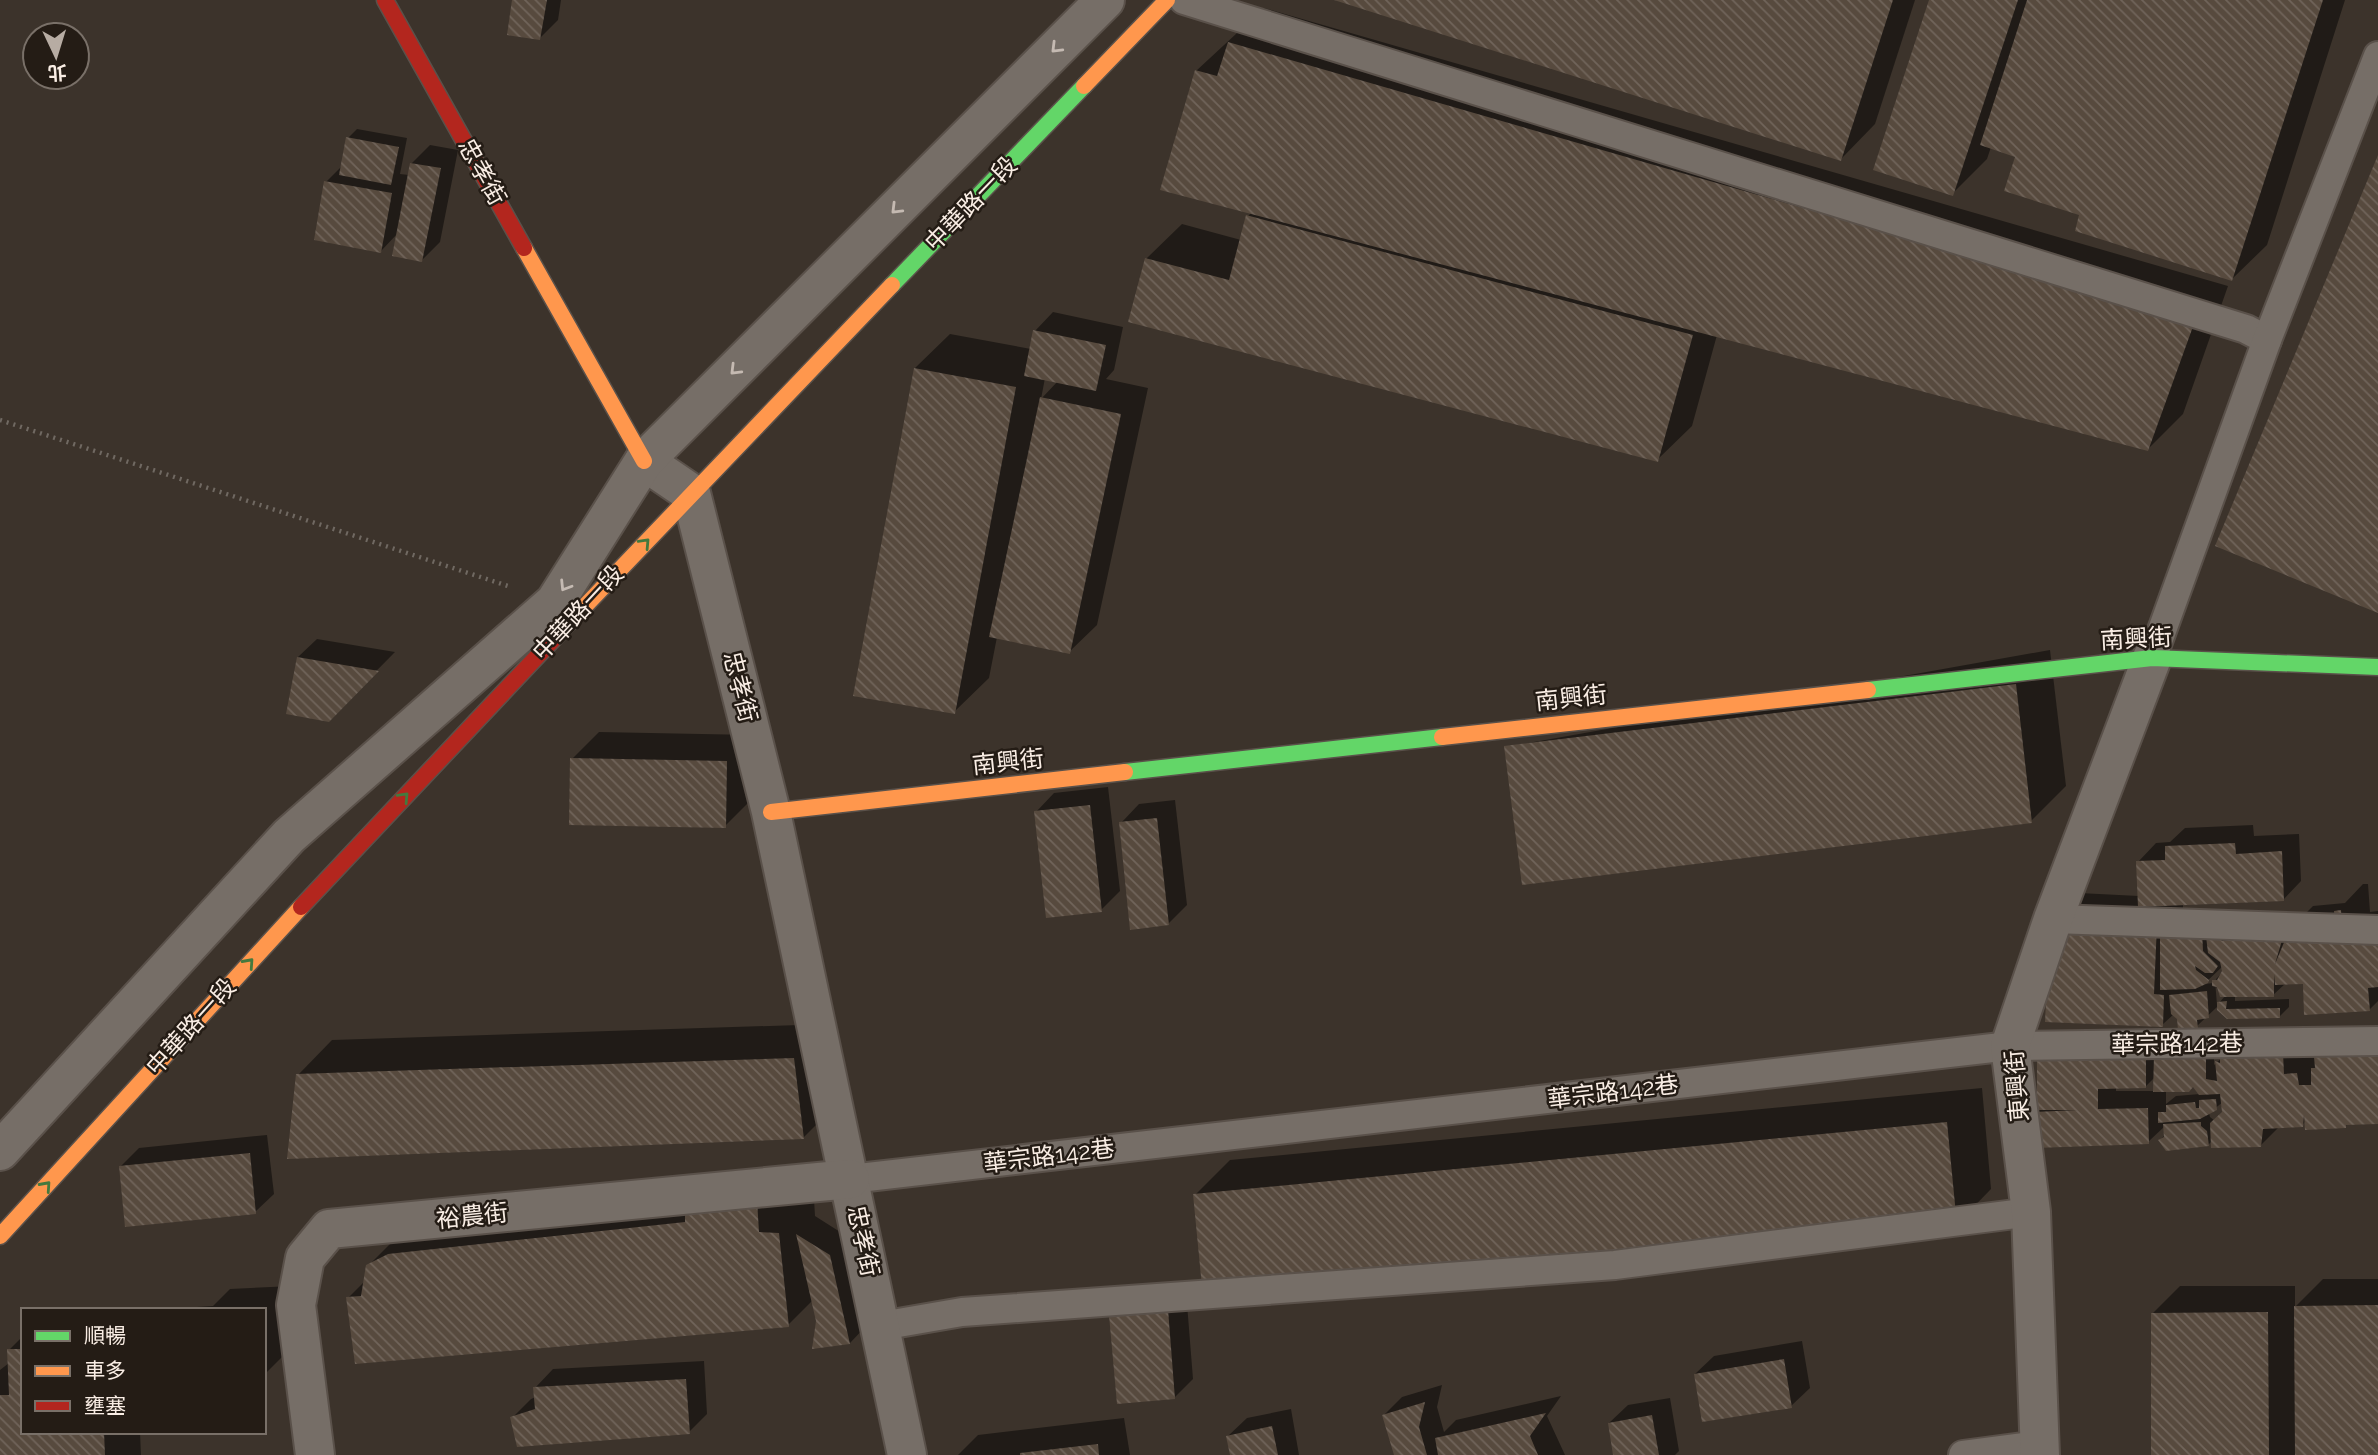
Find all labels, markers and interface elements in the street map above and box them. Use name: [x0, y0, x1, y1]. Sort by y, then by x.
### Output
north arrow: [21, 21, 91, 91]
one-way arrow: [1052, 40, 1065, 53]
text: 北: [47, 61, 67, 85]
street label: 忠孝街: [452, 133, 513, 210]
street label: 中華路一段: [919, 150, 1023, 257]
one-way arrow: [891, 201, 904, 214]
one-way arrow: [730, 362, 743, 375]
one-way arrow: [636, 538, 649, 551]
street label: 中華路一段: [526, 559, 629, 666]
one-way arrow: [560, 578, 573, 591]
street label: 南興街: [2099, 622, 2173, 655]
street label: 忠孝街: [718, 648, 763, 725]
street label: 南興街: [1534, 679, 1608, 716]
street label: 南興街: [971, 743, 1045, 780]
one-way arrow: [396, 792, 409, 805]
one-way arrow: [241, 958, 253, 971]
street label: 中華路一段: [140, 972, 242, 1081]
street label: 華宗路142巷: [2111, 1028, 2243, 1059]
street label: 東興街: [1999, 1049, 2034, 1123]
street label: 華宗路142巷: [1546, 1069, 1680, 1114]
street label: 華宗路142巷: [982, 1133, 1116, 1178]
one-way arrow: [38, 1181, 50, 1194]
street label: 裕農街: [435, 1197, 509, 1234]
street label: 忠孝街: [842, 1203, 885, 1279]
legend: [21, 1308, 266, 1434]
text: 順暢: [84, 1323, 126, 1348]
text: 車多: [84, 1358, 126, 1383]
text: 壅塞: [84, 1393, 126, 1418]

